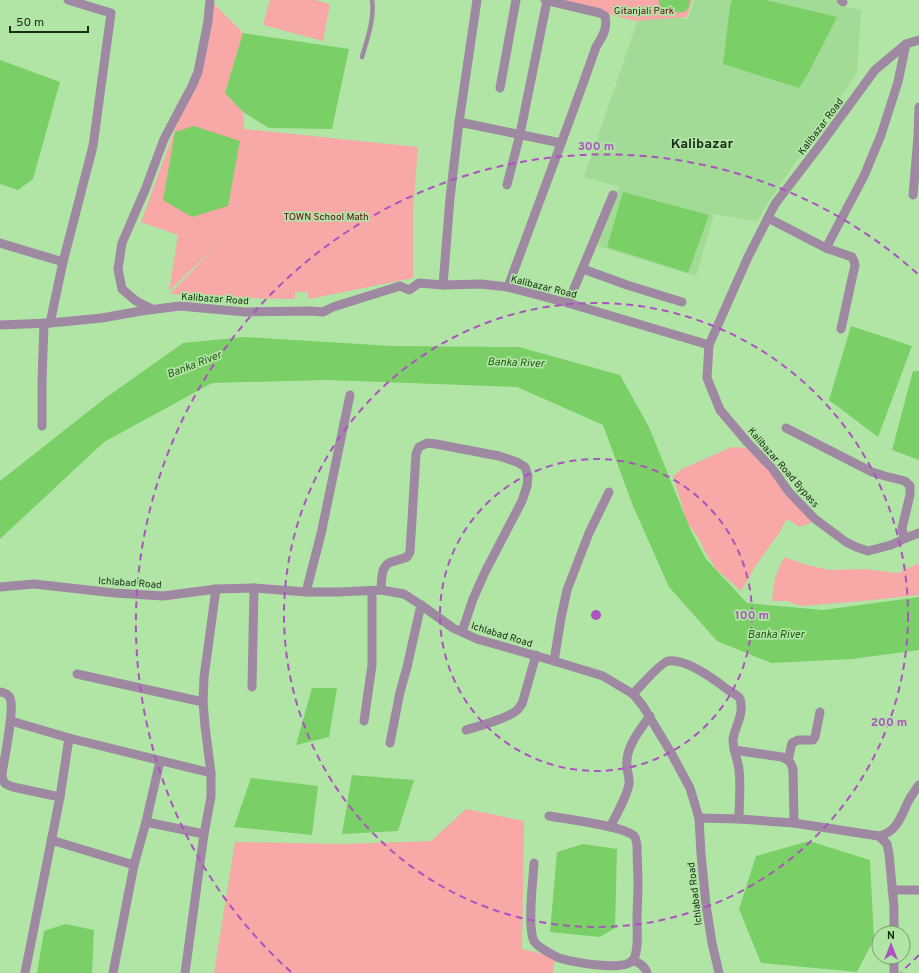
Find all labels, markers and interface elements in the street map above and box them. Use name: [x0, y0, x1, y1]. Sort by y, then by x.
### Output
park label: Gitanjali Park: [614, 5, 674, 18]
scale bar: [10, 8, 88, 34]
text: 50 m: [16, 15, 44, 31]
street label: Kalibazar Road: [796, 96, 847, 158]
district label: Kalibazar: [671, 136, 733, 153]
text: 300 m: [578, 139, 614, 155]
park label: TOWN School Math: [283, 211, 369, 224]
street label: Kalibazar Road: [509, 273, 578, 302]
street label: Kalibazar Road: [181, 291, 249, 308]
water label: Banka River: [165, 348, 224, 382]
water label: Banka River: [487, 355, 546, 371]
street label: Kalibazar Road Bypass: [744, 425, 821, 511]
street label: Ichlabad Road: [98, 575, 162, 592]
centre of rings: [589, 608, 603, 622]
text: 100 m: [735, 608, 769, 624]
street label: Ichlabad Road: [469, 620, 534, 651]
water label: Banka River: [747, 628, 805, 642]
text: 200 m: [871, 715, 907, 731]
street label: Ichlabad Road: [685, 861, 706, 926]
north arrow: [871, 925, 911, 965]
text: N: [887, 929, 895, 943]

